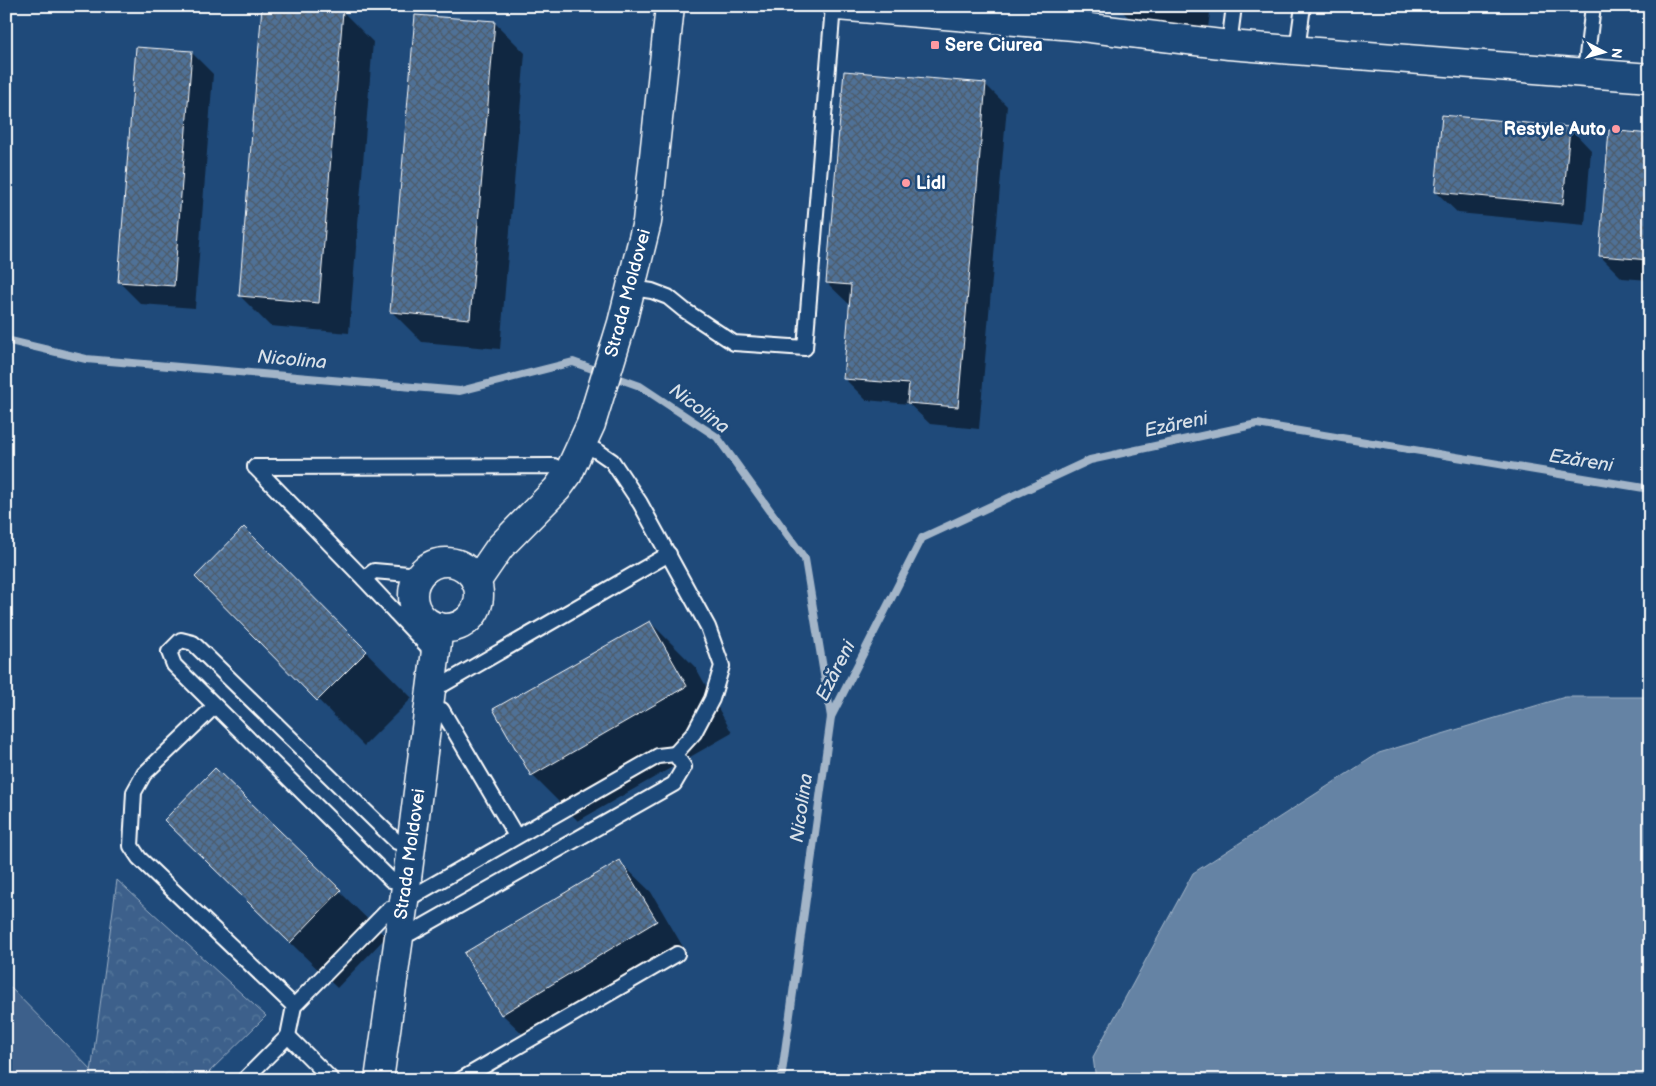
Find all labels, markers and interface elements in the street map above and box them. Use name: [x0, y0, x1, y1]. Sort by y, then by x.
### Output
north arrow: [1578, 28, 1628, 78]
place label: Sere Ciurea: [945, 35, 1043, 56]
marker: Sere Ciurea: [929, 39, 941, 51]
text: N: [1607, 47, 1625, 59]
place label: Restyle Auto: [1504, 119, 1606, 140]
marker: Restyle Auto: [1610, 123, 1622, 135]
place label: Lidl: [916, 173, 946, 194]
marker: Lidl: [900, 177, 912, 189]
street label: Strada Moldovei: [601, 227, 655, 359]
water label: Nicolina: [256, 346, 328, 374]
water label: Nicolina: [664, 379, 734, 439]
water label: Ezăreni: [1142, 407, 1211, 443]
water label: Ezăreni: [1547, 445, 1615, 478]
water label: Ezăreni: [811, 636, 861, 705]
water label: Nicolina: [786, 772, 818, 844]
street label: Strada Moldovei: [390, 787, 430, 921]

